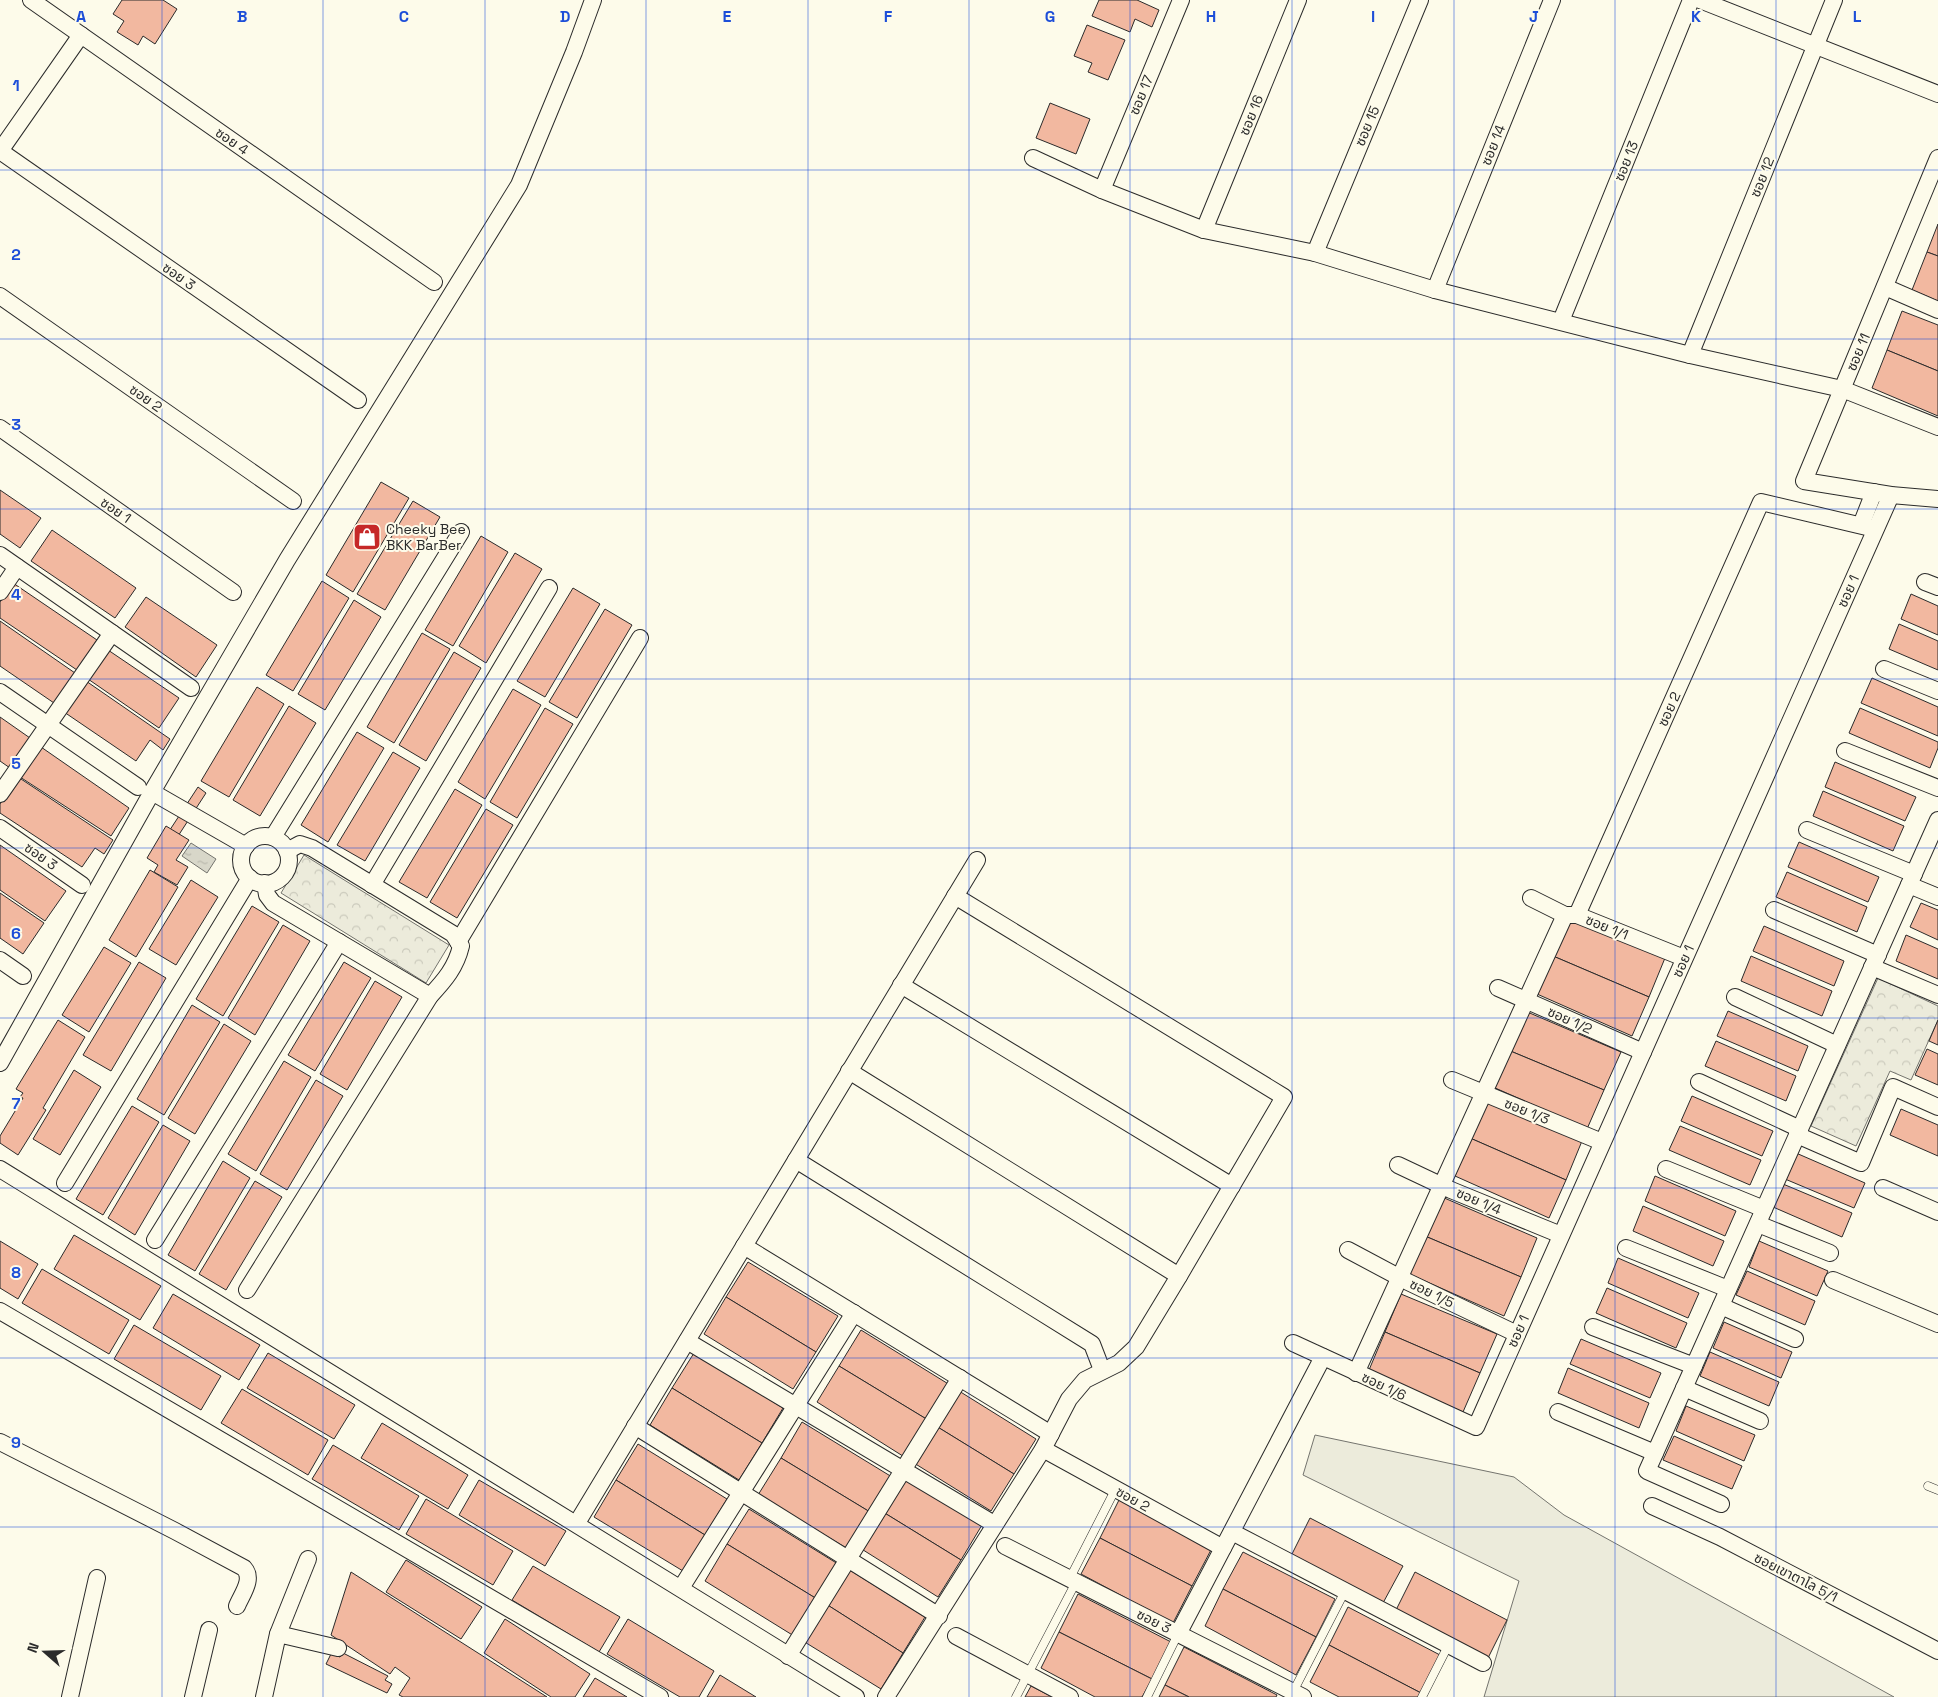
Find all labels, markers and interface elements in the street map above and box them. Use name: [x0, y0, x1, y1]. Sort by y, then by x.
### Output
text: A: [76, 6, 86, 27]
text: B: [237, 6, 247, 27]
text: C: [399, 6, 409, 27]
text: D: [560, 6, 570, 27]
text: E: [723, 6, 732, 27]
text: F: [884, 6, 893, 27]
text: G: [1045, 6, 1055, 27]
text: H: [1206, 6, 1216, 27]
text: I: [1371, 6, 1375, 27]
text: J: [1529, 6, 1539, 27]
text: K: [1691, 6, 1701, 27]
text: L: [1853, 6, 1862, 27]
street label: ซอย 17: [1125, 72, 1157, 118]
text: 1: [12, 75, 20, 96]
street label: ซอย 16: [1235, 92, 1267, 138]
street label: ซอย 15: [1351, 103, 1383, 149]
street label: ซอย 14: [1477, 122, 1509, 168]
street label: ซอย 4: [212, 123, 252, 159]
street label: ซอย 13: [1610, 138, 1642, 184]
street label: ซอย 12: [1746, 154, 1778, 200]
text: 2: [11, 244, 21, 265]
street label: ซอย 3: [159, 258, 199, 294]
street label: ซอย 11: [1842, 330, 1874, 374]
street label: ซอย 2: [126, 380, 166, 416]
text: 3: [11, 414, 21, 435]
street label: ซอย 1: [97, 493, 135, 527]
place label: Cheeky Bee BKK BarBer: [386, 520, 466, 554]
shop icon: Cheeky Bee BKK BarBer: [352, 522, 382, 552]
street label: ซอย 1: [1833, 572, 1863, 610]
text: 4: [11, 584, 21, 605]
street label: ซอย 2: [1653, 689, 1685, 729]
text: 5: [11, 753, 21, 774]
street label: ซอย 3: [21, 838, 61, 874]
street label: ซอย 1/1: [1583, 910, 1631, 944]
text: 6: [11, 923, 21, 944]
street label: ซอย 1: [1668, 942, 1698, 980]
street label: ซอย 1/2: [1545, 1002, 1595, 1038]
text: 7: [12, 1093, 21, 1114]
street label: ซอย 1/3: [1502, 1094, 1552, 1128]
street label: ซอย 1/4: [1454, 1183, 1505, 1219]
text: 8: [11, 1262, 21, 1283]
street label: ซอย 1/5: [1407, 1275, 1457, 1311]
street label: ซอย 1: [1503, 1312, 1533, 1350]
street label: ซอย 1/6: [1359, 1368, 1409, 1404]
text: 9: [11, 1432, 21, 1453]
street label: ซอย 2: [1113, 1482, 1153, 1516]
street label: ซอยเขาตาโล 5/1: [1751, 1548, 1841, 1606]
street label: ซอย 3: [1134, 1605, 1174, 1637]
north arrow: [20, 1627, 70, 1677]
text: N: [23, 1640, 43, 1655]

